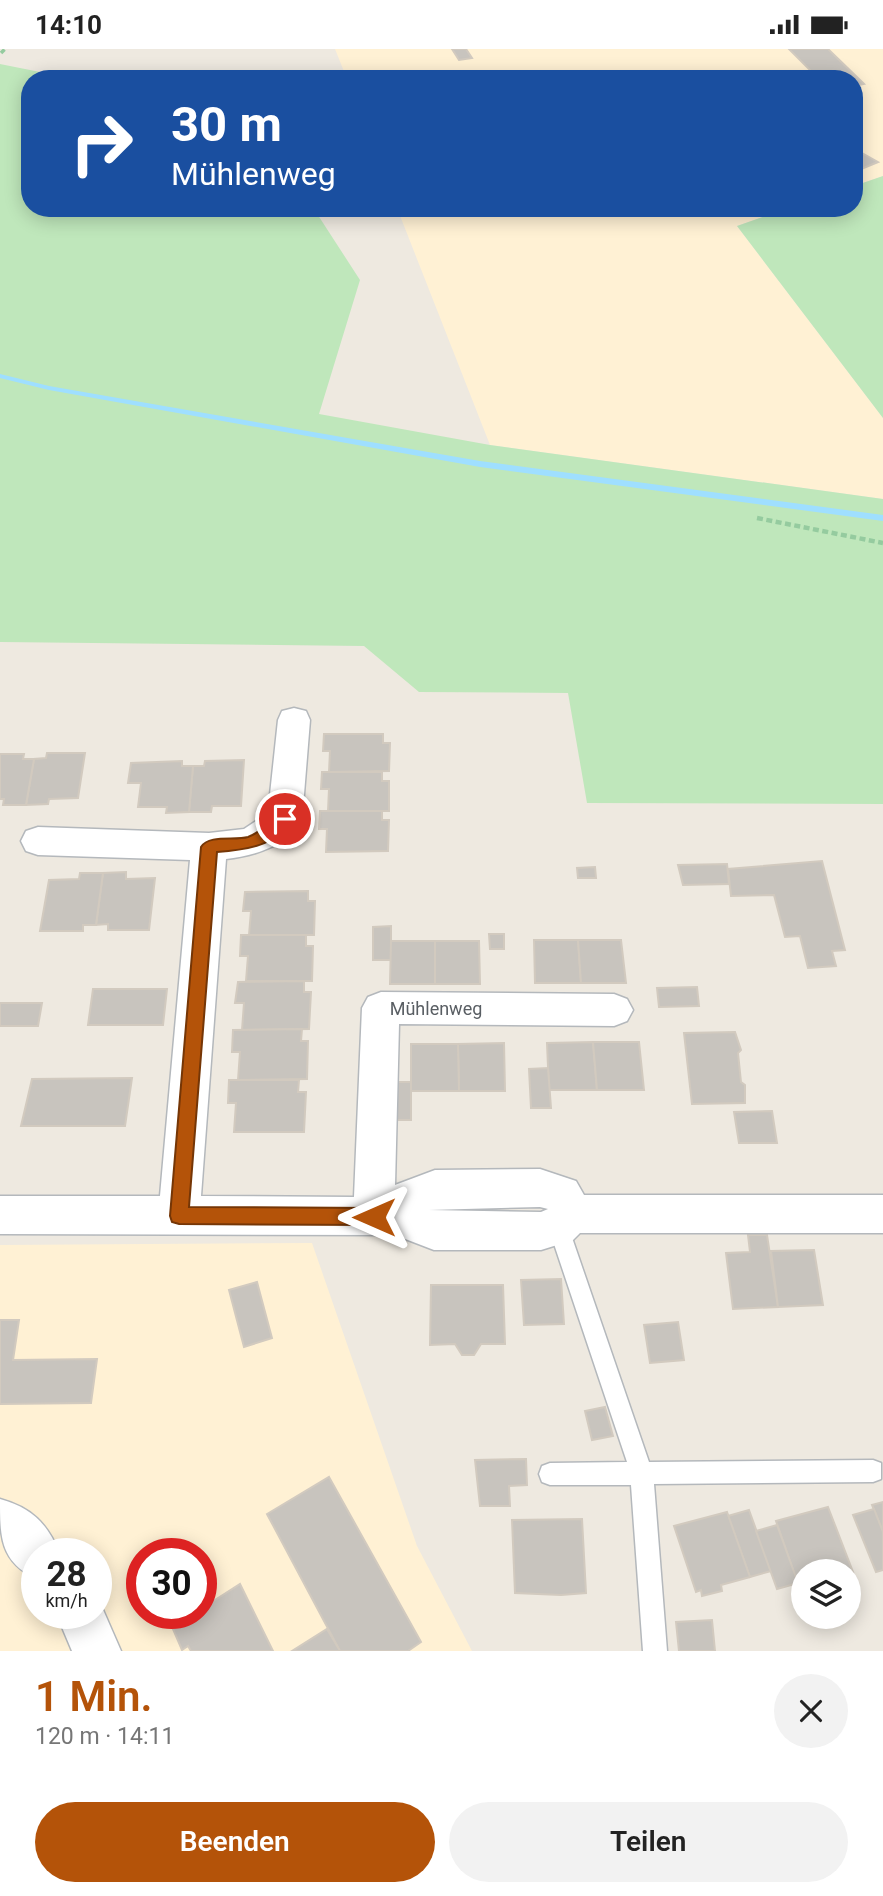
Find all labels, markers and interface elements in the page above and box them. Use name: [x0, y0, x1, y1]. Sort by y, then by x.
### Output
text: 14:10: [35, 10, 102, 40]
text: 30 m: [171, 96, 282, 153]
icon: right: [56, 98, 147, 189]
text: Mühlenweg: [171, 155, 336, 193]
pin: [255, 789, 315, 849]
icon: arrive: [266, 800, 304, 838]
street label: Mühlenweg: [390, 998, 482, 1019]
position arrow: [337, 1180, 411, 1254]
speed limit sign: 30: [126, 1538, 217, 1629]
text: 28: [46, 1554, 87, 1595]
map controls: [791, 1559, 861, 1629]
button: layers: [791, 1559, 861, 1629]
text: km/h: [45, 1590, 88, 1611]
text: 1 Min.: [35, 1672, 153, 1721]
button: close: [774, 1674, 848, 1748]
text: 120 m · 14:11: [35, 1723, 174, 1750]
button: Beenden: [35, 1802, 435, 1882]
button: Teilen: [449, 1802, 848, 1882]

